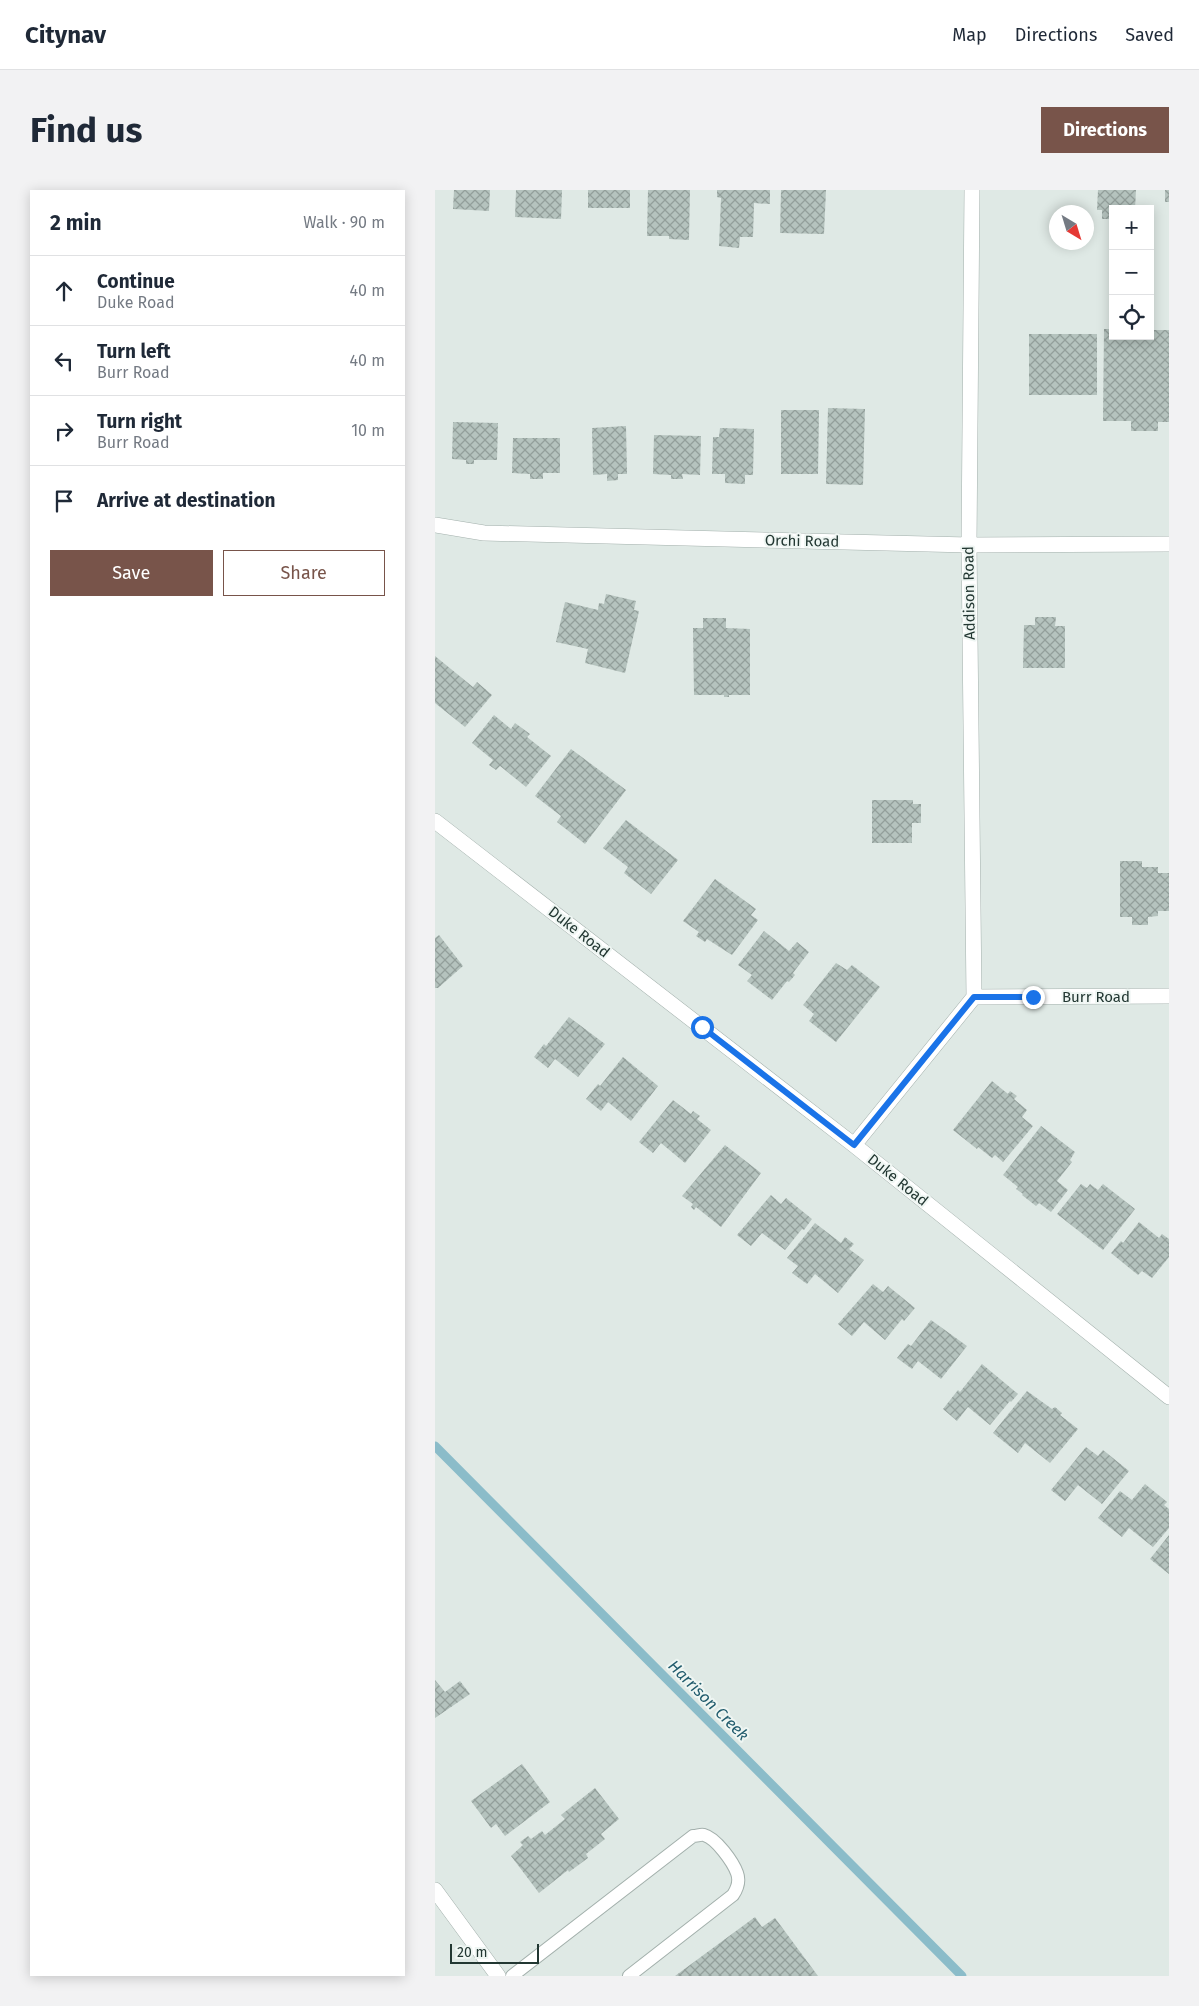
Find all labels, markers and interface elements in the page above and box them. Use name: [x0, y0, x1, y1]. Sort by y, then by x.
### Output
text: Citynav: [25, 21, 106, 49]
text: Map: [952, 24, 987, 46]
text: Directions: [1015, 24, 1097, 46]
text: Saved: [1125, 24, 1174, 46]
button: Directions: [1041, 107, 1169, 153]
text: Find us: [30, 109, 142, 151]
north arrow: [1049, 205, 1094, 250]
map controls: [1109, 205, 1154, 340]
button: +: [1109, 205, 1154, 250]
text: 2 min: [50, 210, 102, 236]
text: Walk · 90 m: [303, 213, 385, 232]
button: −: [1109, 250, 1154, 295]
text: Continue: [97, 270, 175, 293]
icon: ahead: [50, 277, 78, 305]
text: 40 m: [350, 281, 385, 300]
text: Duke Road: [97, 293, 175, 312]
button: locate: [1109, 295, 1154, 340]
text: Turn left: [97, 340, 171, 363]
icon: left: [50, 347, 78, 375]
text: 40 m: [350, 351, 385, 370]
text: Burr Road: [97, 363, 170, 382]
text: Turn right: [97, 410, 182, 433]
icon: right: [50, 417, 78, 445]
text: 10 m: [351, 421, 385, 440]
text: Burr Road: [97, 433, 170, 452]
icon: arrive: [50, 487, 78, 515]
text: Arrive at destination: [97, 489, 276, 512]
street label: Orchi Road: [765, 531, 839, 551]
street label: Addison Road: [959, 546, 979, 640]
button: Save: [50, 550, 213, 596]
button: Share: [223, 550, 385, 596]
street label: Duke Road: [545, 903, 613, 961]
route end: [1022, 986, 1045, 1009]
street label: Burr Road: [1062, 988, 1130, 1006]
route start: [691, 1016, 714, 1039]
street label: Duke Road: [864, 1150, 932, 1210]
water label: Harrison Creek: [664, 1656, 753, 1745]
scale bar: [450, 1941, 539, 1964]
text: 20 m: [457, 1944, 487, 1961]

